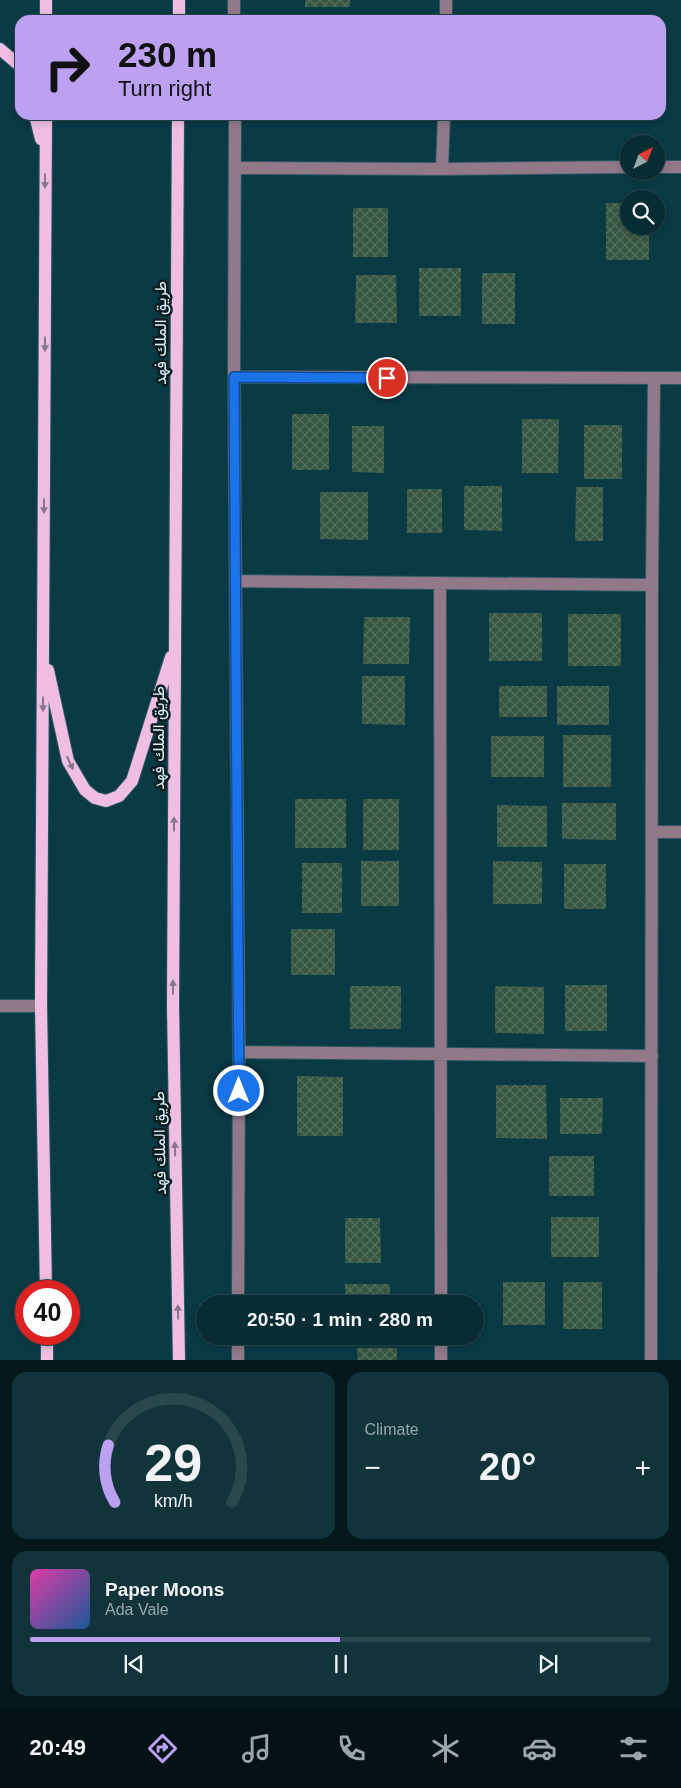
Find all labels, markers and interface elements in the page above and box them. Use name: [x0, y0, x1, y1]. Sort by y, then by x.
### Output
icon: right: [35, 35, 100, 100]
text: 230 m: [118, 35, 217, 74]
text: Turn right: [118, 76, 211, 101]
north arrow: [620, 135, 665, 180]
map controls: [620, 135, 665, 235]
one-way arrow: [41, 173, 49, 189]
button: search: [620, 190, 665, 235]
street label: طريق الملك فهد: [152, 281, 171, 385]
one-way arrow: [41, 336, 49, 352]
pin: [366, 357, 408, 399]
icon: arrive: [373, 364, 401, 392]
one-way arrow: [40, 498, 48, 514]
street label: طريق الملك فهد: [150, 686, 169, 790]
one-way arrow: [39, 696, 47, 712]
one-way arrow: [67, 756, 75, 770]
one-way arrow: [170, 816, 178, 832]
one-way arrow: [169, 979, 177, 995]
position arrow: [212, 1064, 264, 1116]
street label: طريق الملك فهد: [150, 1091, 171, 1195]
one-way arrow: [171, 1141, 179, 1157]
speed limit sign: 40: [15, 1280, 80, 1345]
one-way arrow: [174, 1304, 182, 1320]
text: 20:50 · 1 min · 280 m: [247, 1309, 433, 1330]
text: Climate: [365, 1421, 419, 1438]
text: 29: [144, 1434, 202, 1492]
text: 20°: [479, 1446, 536, 1488]
text: −: [365, 1452, 381, 1483]
text: +: [635, 1452, 651, 1483]
text: km/h: [154, 1491, 193, 1511]
text: Paper Moons: [105, 1579, 224, 1600]
text: Ada Vale: [105, 1601, 169, 1618]
icon: previous: [120, 1650, 148, 1678]
icon: pause: [327, 1650, 355, 1678]
icon: next: [534, 1650, 562, 1678]
icon: directions: [145, 1731, 180, 1766]
icon: music: [239, 1731, 274, 1766]
icon: phone: [334, 1731, 369, 1766]
icon: climate: [428, 1731, 463, 1766]
icon: car: [522, 1731, 557, 1766]
icon: filters: [616, 1731, 651, 1766]
text: 20:49: [30, 1735, 86, 1760]

